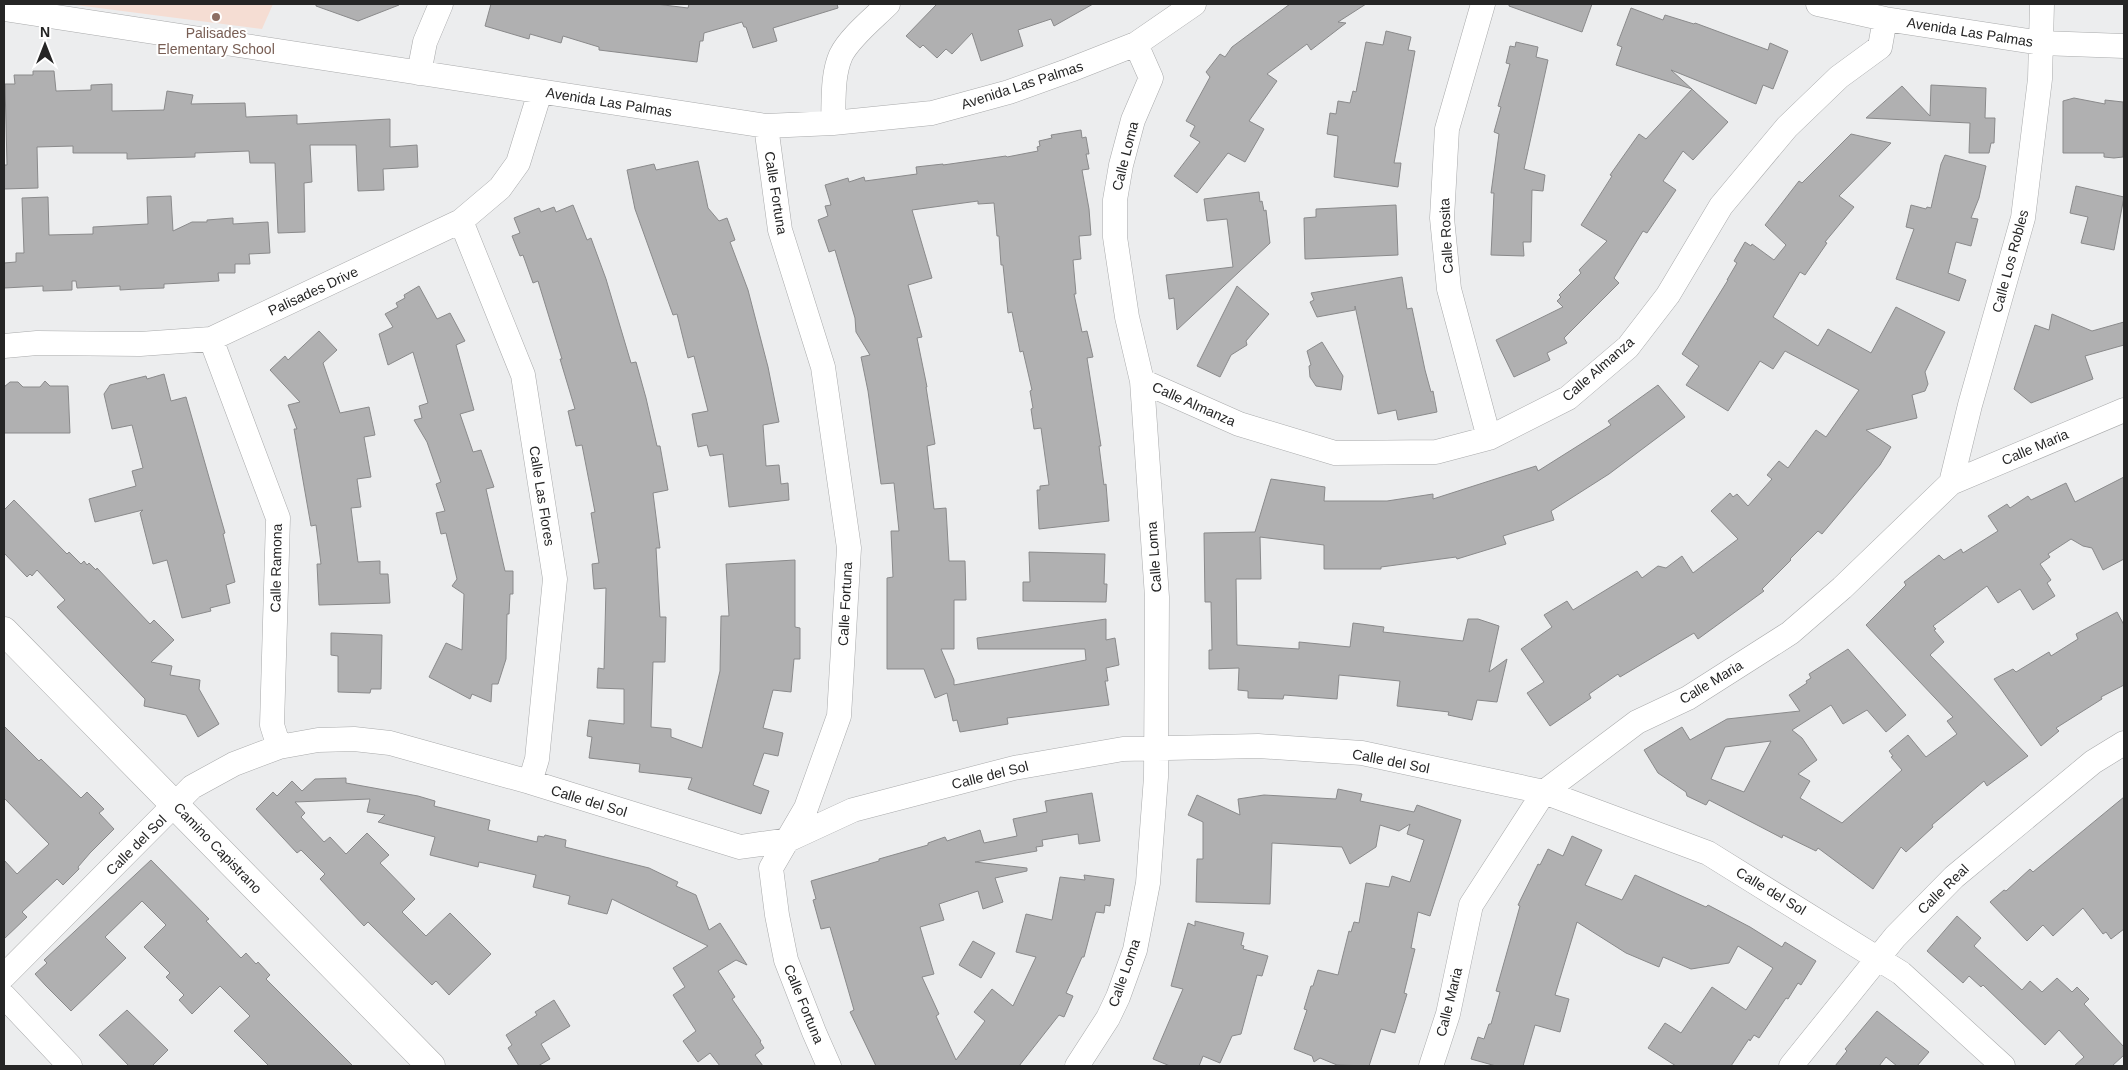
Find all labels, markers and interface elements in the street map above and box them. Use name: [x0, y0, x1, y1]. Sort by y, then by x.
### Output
marker: Palisades Elementary School: [210, 11, 222, 23]
street label: Avenida Las Palmas: [1906, 14, 2034, 50]
north arrow: [20, 20, 70, 70]
text: N: [40, 24, 50, 40]
place label: Palisades Elementary School: [157, 25, 275, 57]
street label: Avenida Las Palmas: [959, 58, 1085, 112]
street label: Avenida Las Palmas: [545, 84, 673, 120]
street label: Calle Loma: [1109, 120, 1141, 192]
street label: Calle Fortuna: [762, 150, 791, 236]
street label: Calle Rosita: [1436, 198, 1456, 274]
street label: Calle Los Robles: [1989, 208, 2031, 314]
street label: Palisades Drive: [266, 263, 361, 319]
street label: Calle Almanza: [1559, 333, 1637, 404]
street label: Calle Almanza: [1150, 378, 1238, 430]
street label: Calle Maria: [1999, 426, 2071, 468]
street label: Calle Las Flores: [526, 445, 558, 547]
street label: Calle Loma: [1144, 521, 1164, 593]
street label: Calle Ramona: [267, 523, 285, 612]
street label: Calle Fortuna: [835, 561, 855, 646]
street label: Calle Maria: [1677, 657, 1746, 707]
street label: Calle del Sol: [1351, 746, 1431, 776]
street label: Calle del Sol: [950, 758, 1030, 792]
street label: Calle del Sol: [549, 782, 629, 820]
street label: Camino Capistrano: [171, 799, 266, 897]
street label: Calle del Sol: [103, 812, 169, 878]
street label: Calle Real: [1914, 861, 1972, 917]
street label: Calle del Sol: [1733, 864, 1809, 918]
street label: Calle Loma: [1105, 937, 1143, 1009]
street label: Calle Fortuna: [781, 962, 827, 1046]
street label: Calle Maria: [1433, 966, 1465, 1038]

